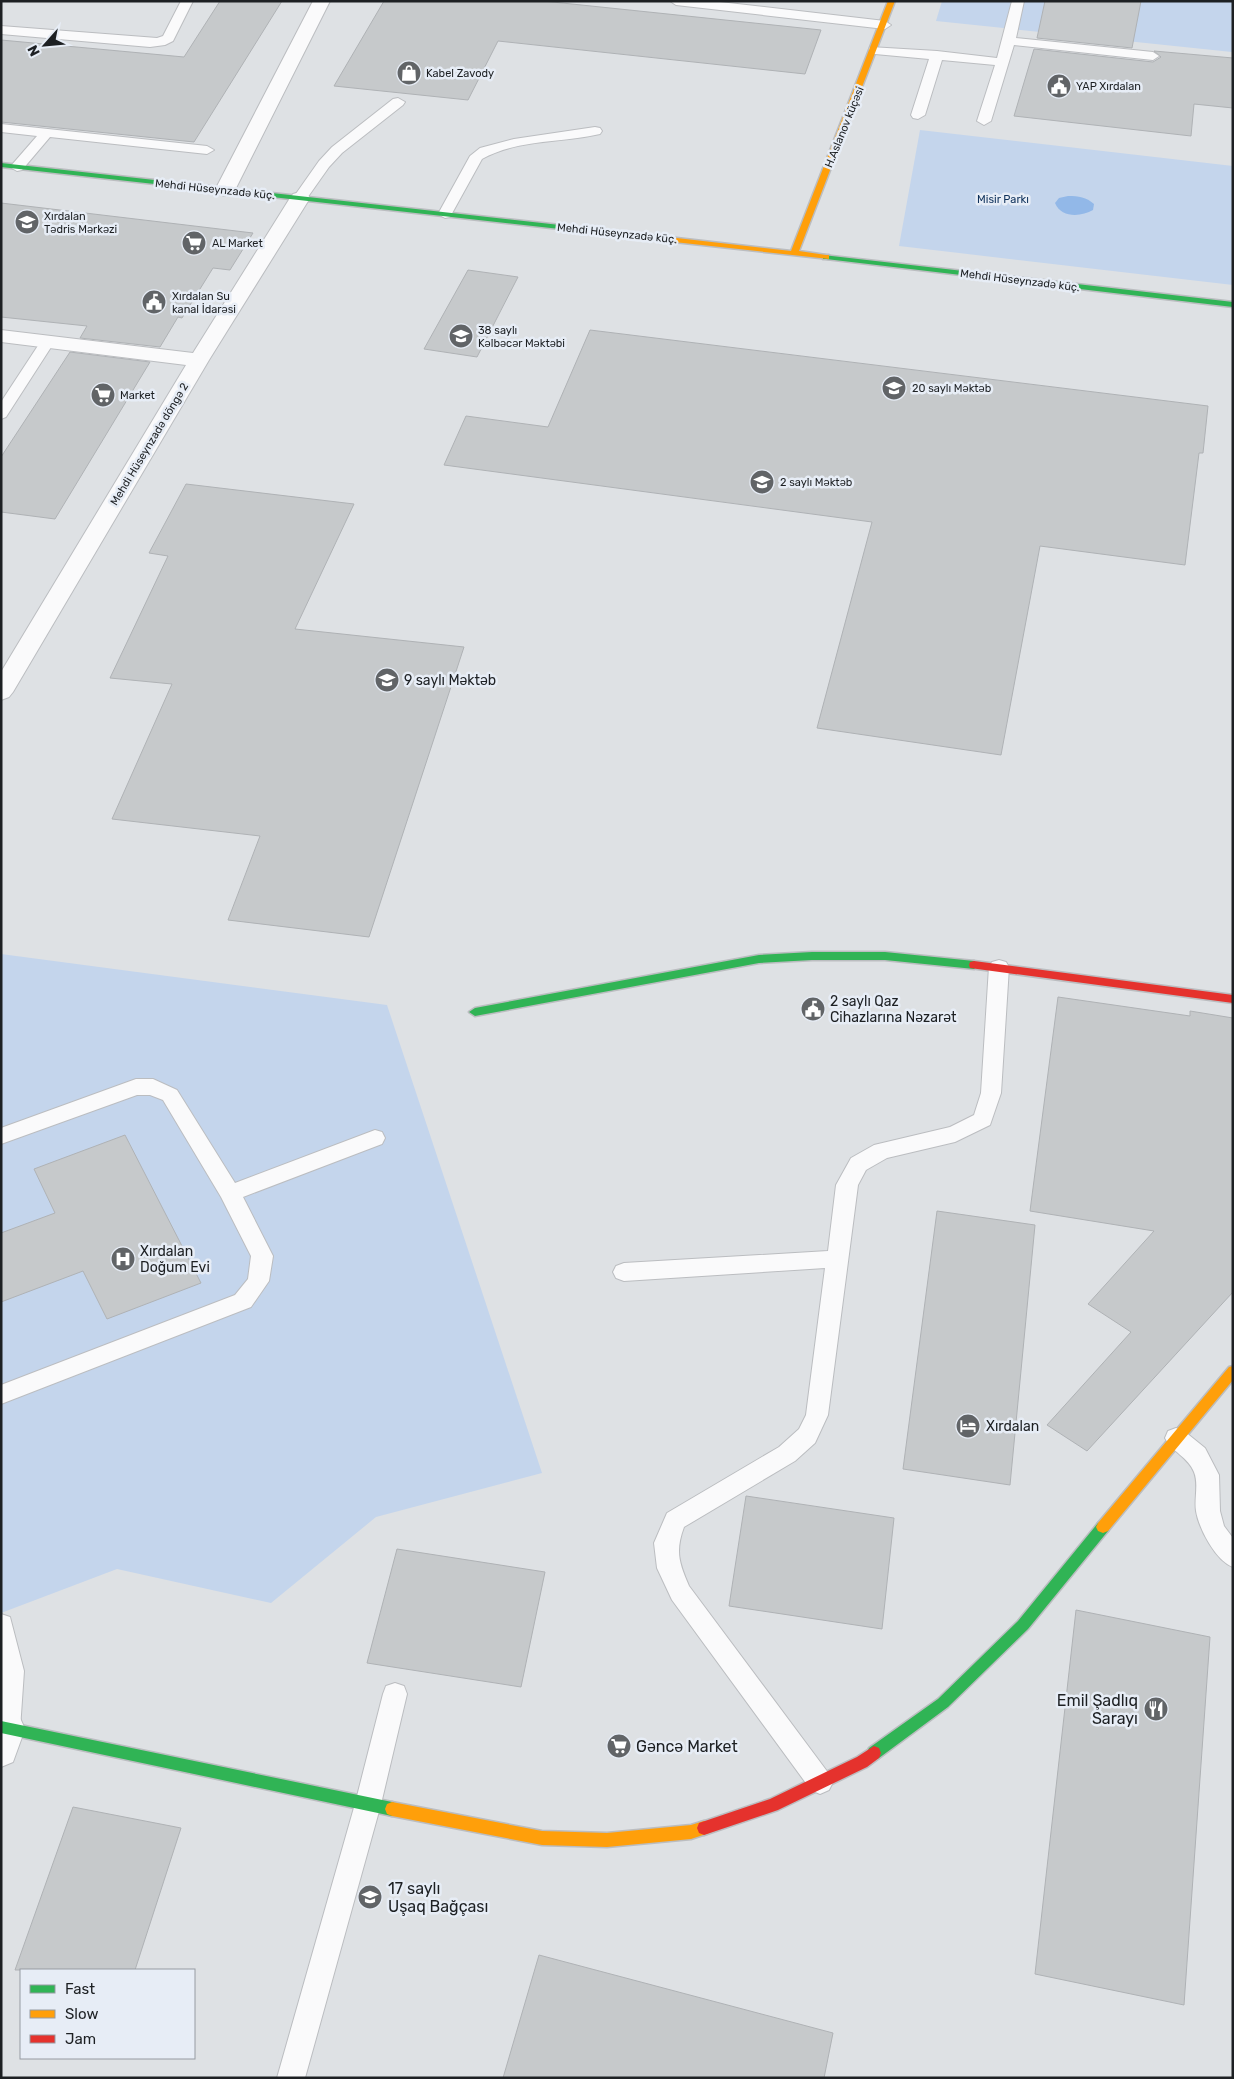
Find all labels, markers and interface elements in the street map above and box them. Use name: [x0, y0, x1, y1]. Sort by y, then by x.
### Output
north arrow: [20, 20, 70, 70]
text: N: [24, 42, 44, 59]
shop icon: Kabel Zavody: [396, 60, 422, 86]
place label: Kabel Zavody: [426, 67, 494, 80]
public building icon: YAP Xırdalan: [1046, 73, 1072, 99]
place label: YAP Xırdalan: [1076, 80, 1141, 93]
street label: H.Aslanov küçəsi: [822, 85, 867, 170]
street label: Mehdi Hüseynzadə küç.: [154, 177, 276, 202]
park label: Misir Parkı: [977, 193, 1029, 206]
school or university icon: Xırdalan Tədris Mərkəzi: [14, 209, 40, 235]
place label: Xırdalan Tədris Mərkəzi: [44, 210, 117, 236]
street label: Mehdi Hüseynzadə küç.: [556, 221, 678, 246]
supermarket icon: AL Market: [181, 230, 207, 256]
place label: AL Market: [212, 237, 263, 250]
street label: Mehdi Hüseynzadə küç.: [959, 267, 1081, 294]
public building icon: Xırdalan Su kanal İdarəsi: [141, 289, 167, 315]
place label: Xırdalan Su kanal İdarəsi: [172, 290, 236, 316]
school or university icon: 38 saylı Kəlbəcər Məktəbi: [448, 323, 474, 349]
place label: 38 saylı Kəlbəcər Məktəbi: [478, 324, 565, 350]
school or university icon: 20 saylı Məktəb: [881, 375, 907, 401]
street label: Mehdi Hüseynzadə döngə 2: [108, 381, 191, 508]
supermarket icon: Market: [90, 382, 116, 408]
place label: 20 saylı Məktəb: [912, 382, 991, 395]
place label: Market: [120, 389, 156, 402]
school or university icon: 2 saylı Məktəb: [749, 469, 775, 495]
place label: 2 saylı Məktəb: [780, 476, 852, 489]
school or university icon: 9 saylı Məktəb: [374, 667, 400, 693]
place label: 9 saylı Məktəb: [404, 672, 496, 689]
place label: 2 saylı Qaz Cihazlarına Nəzarət: [830, 993, 957, 1026]
public building icon: 2 saylı Qaz Cihazlarına Nəzarət: [800, 996, 826, 1022]
place label: Xırdalan Doğum Evi: [140, 1243, 210, 1276]
hospital icon: Xırdalan Doğum Evi: [110, 1246, 136, 1272]
hotel icon: Xırdalan: [955, 1413, 981, 1439]
place label: Xırdalan: [986, 1418, 1039, 1435]
place label: Emil Şadlıq Sarayı: [1057, 1691, 1138, 1728]
restaurant icon: Emil Şadlıq Sarayı: [1143, 1696, 1169, 1722]
supermarket icon: Gəncə Market: [606, 1733, 632, 1759]
place label: Gəncə Market: [636, 1737, 738, 1756]
place label: 17 saylı Uşaq Bağçası: [388, 1879, 488, 1916]
school or university icon: 17 saylı Uşaq Bağçası: [357, 1884, 383, 1910]
legend: [20, 1969, 195, 2059]
text: Fast: [65, 1980, 95, 1998]
text: Slow: [65, 2005, 98, 2023]
text: Jam: [65, 2030, 96, 2048]

